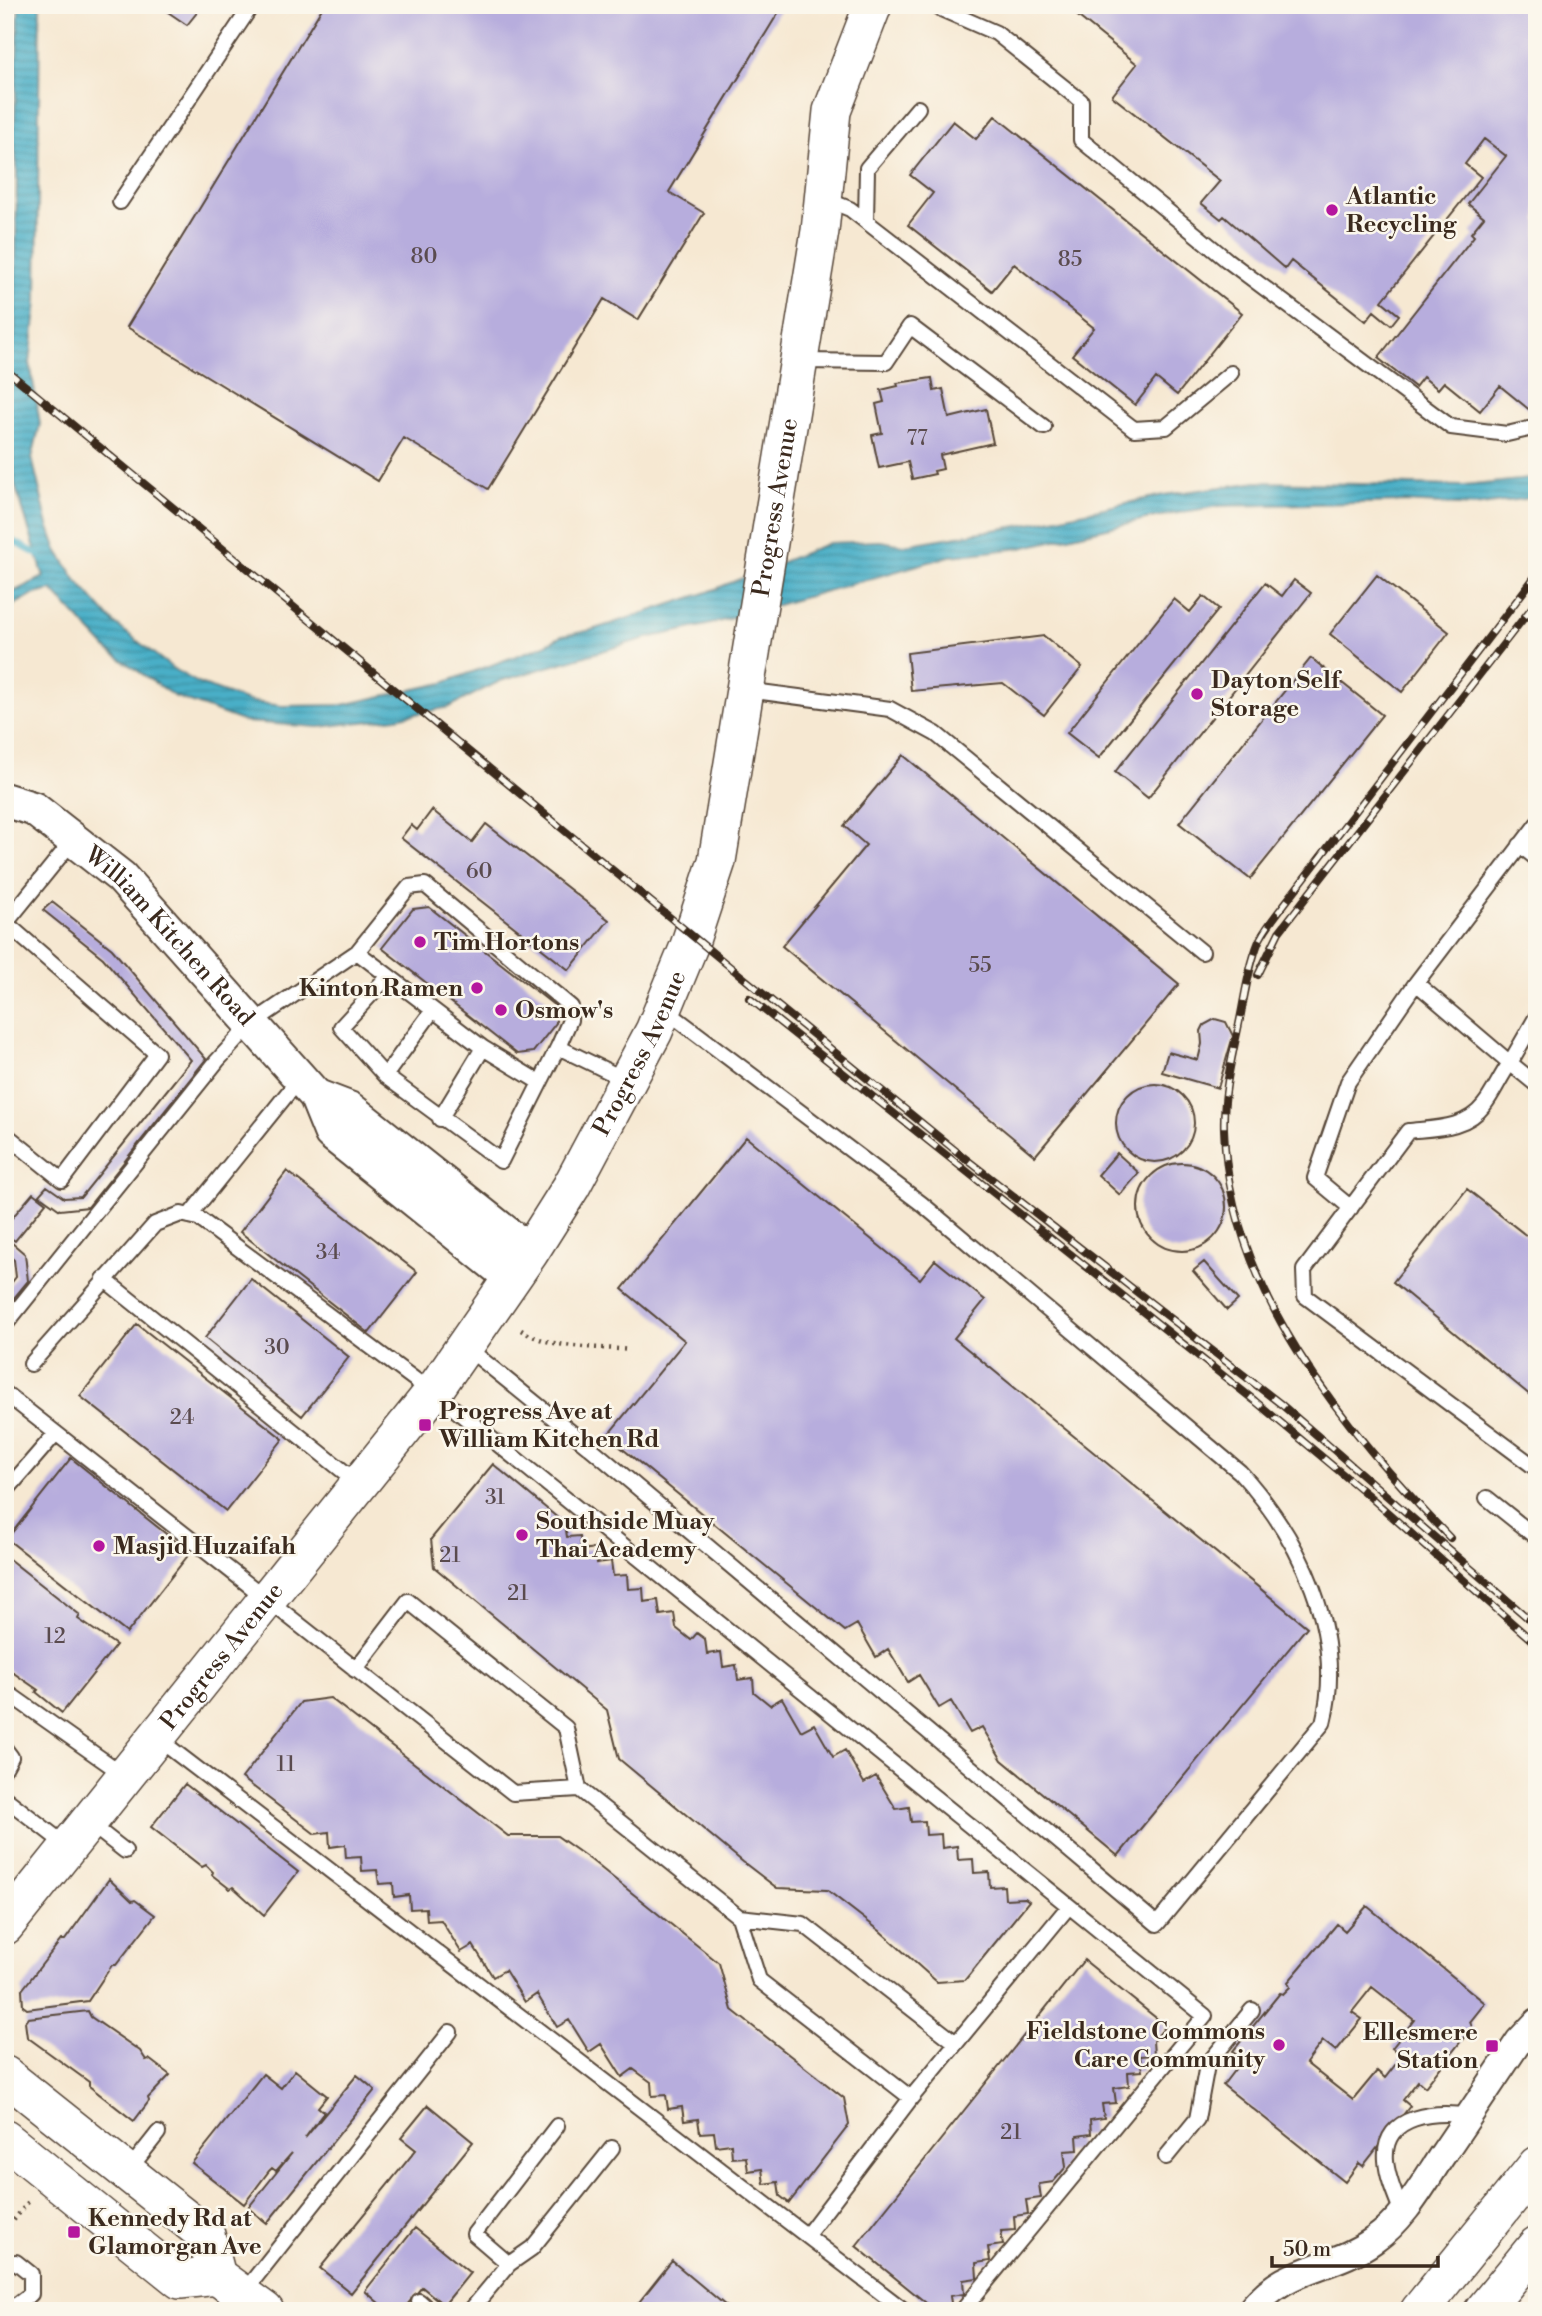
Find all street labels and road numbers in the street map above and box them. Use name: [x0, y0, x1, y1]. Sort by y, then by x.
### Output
street label: Progress Avenue: [746, 416, 805, 599]
street label: William Kitchen Road: [78, 840, 261, 1033]
street label: Progress Avenue: [587, 966, 693, 1141]
street label: Progress Avenue: [154, 1577, 290, 1736]

